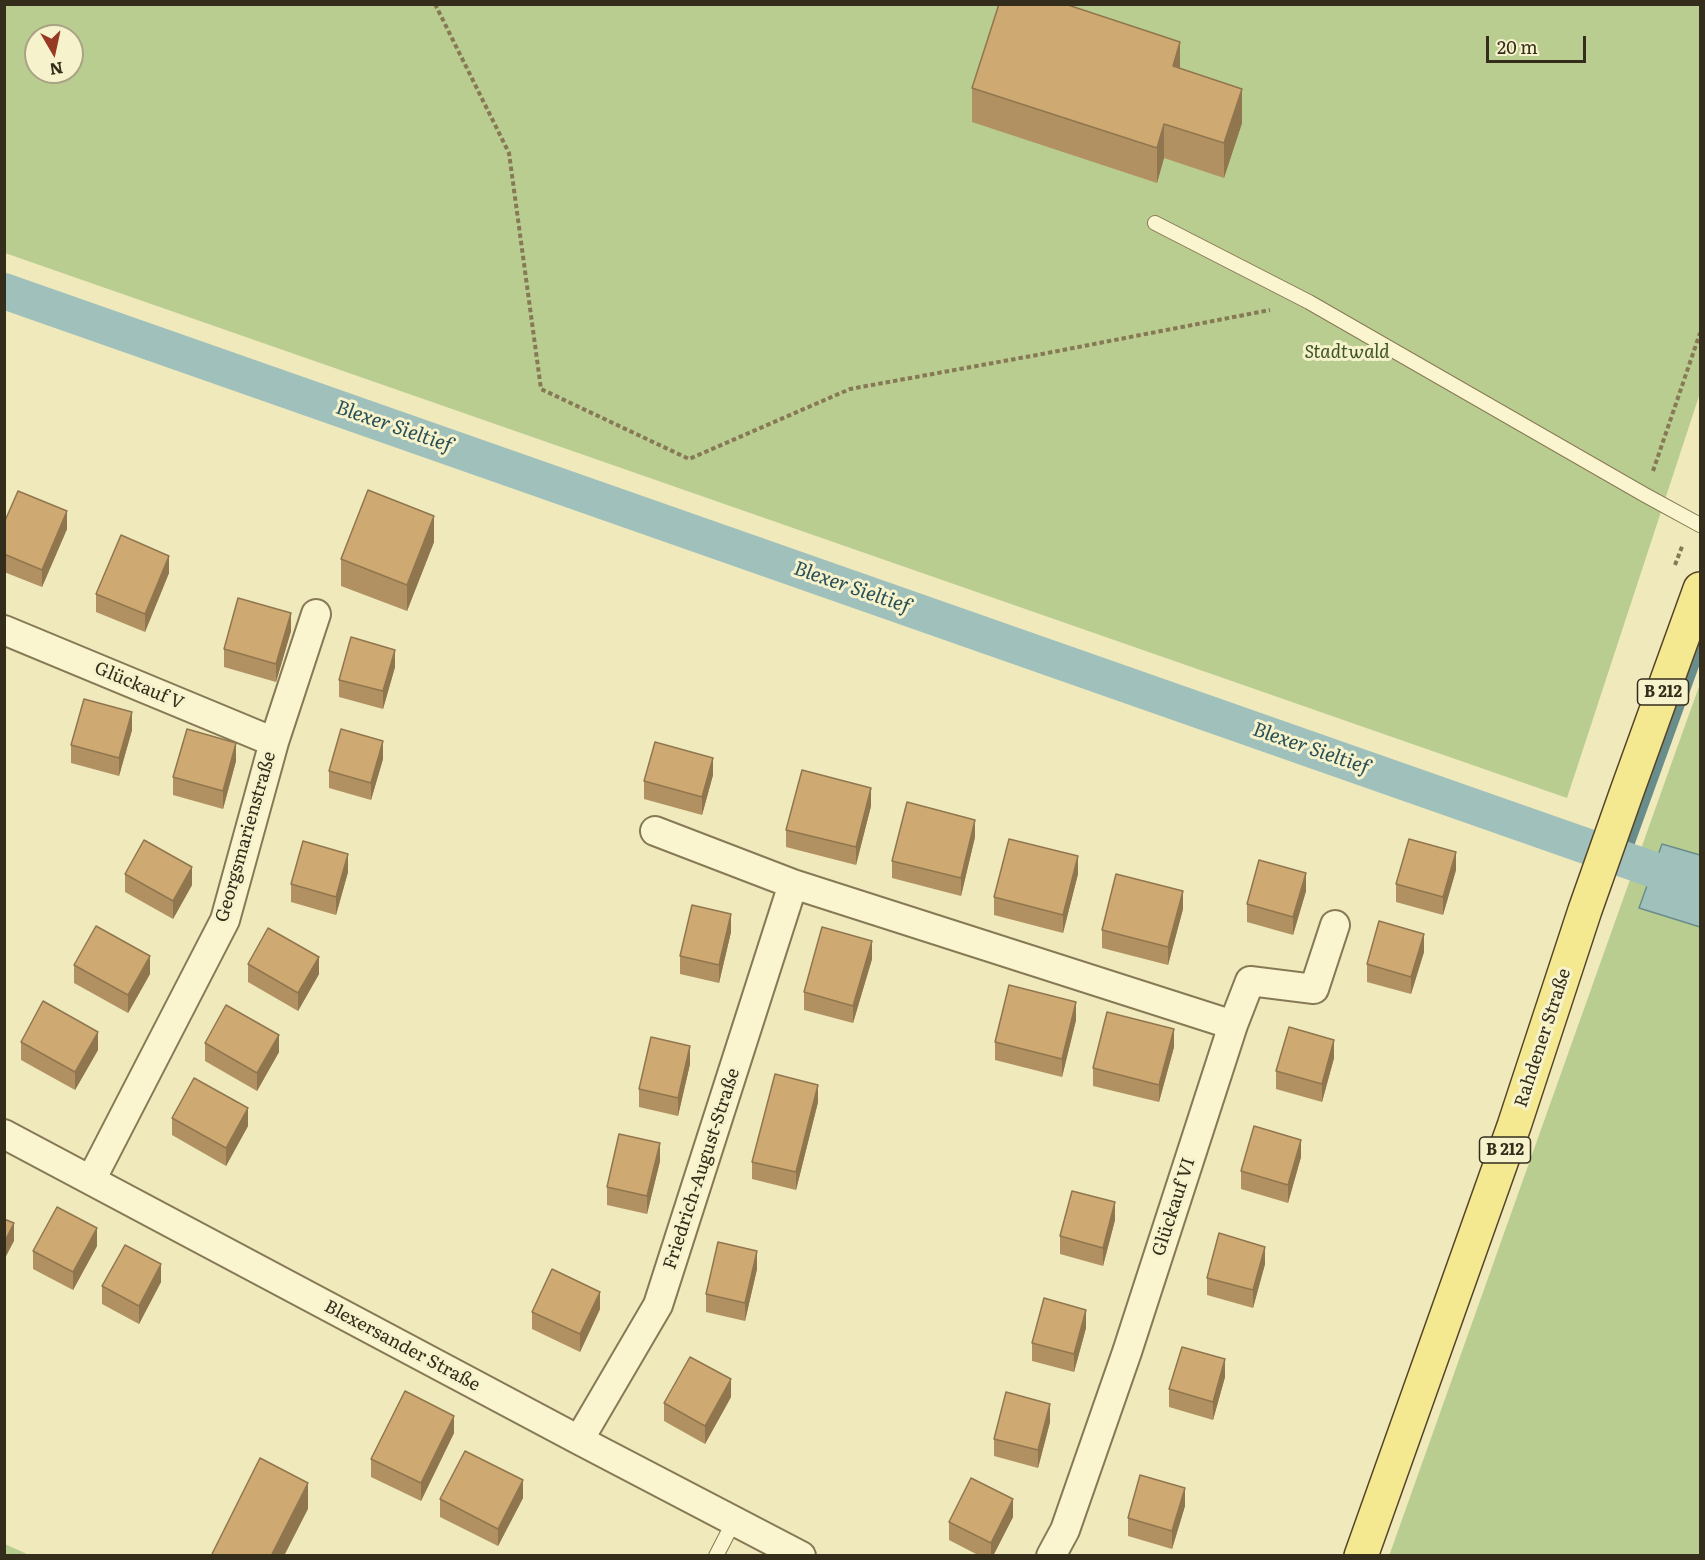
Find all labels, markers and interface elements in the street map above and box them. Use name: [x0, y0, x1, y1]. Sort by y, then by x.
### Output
north arrow: [24, 24, 84, 84]
scale bar: [1489, 24, 1590, 62]
text: 20 m: [1497, 33, 1538, 60]
text: N: [48, 57, 65, 83]
park label: Stadtwald: [1305, 342, 1389, 364]
water label: Blexer Sieltief: [333, 396, 455, 458]
water label: Blexer Sieltief: [791, 557, 913, 619]
street label: Glückauf V: [91, 657, 187, 715]
road number: B 212: [1638, 679, 1688, 705]
water label: Blexer Sieltief: [1250, 718, 1372, 780]
street label: Georgsmarienstraße: [211, 749, 281, 925]
street label: Rahdener Straße: [1510, 966, 1576, 1110]
street label: Friedrich-August-Straße: [659, 1066, 745, 1272]
road number: B 212: [1480, 1137, 1530, 1163]
street label: Glückauf VI: [1148, 1155, 1200, 1259]
street label: Blexersander Straße: [320, 1296, 484, 1396]

